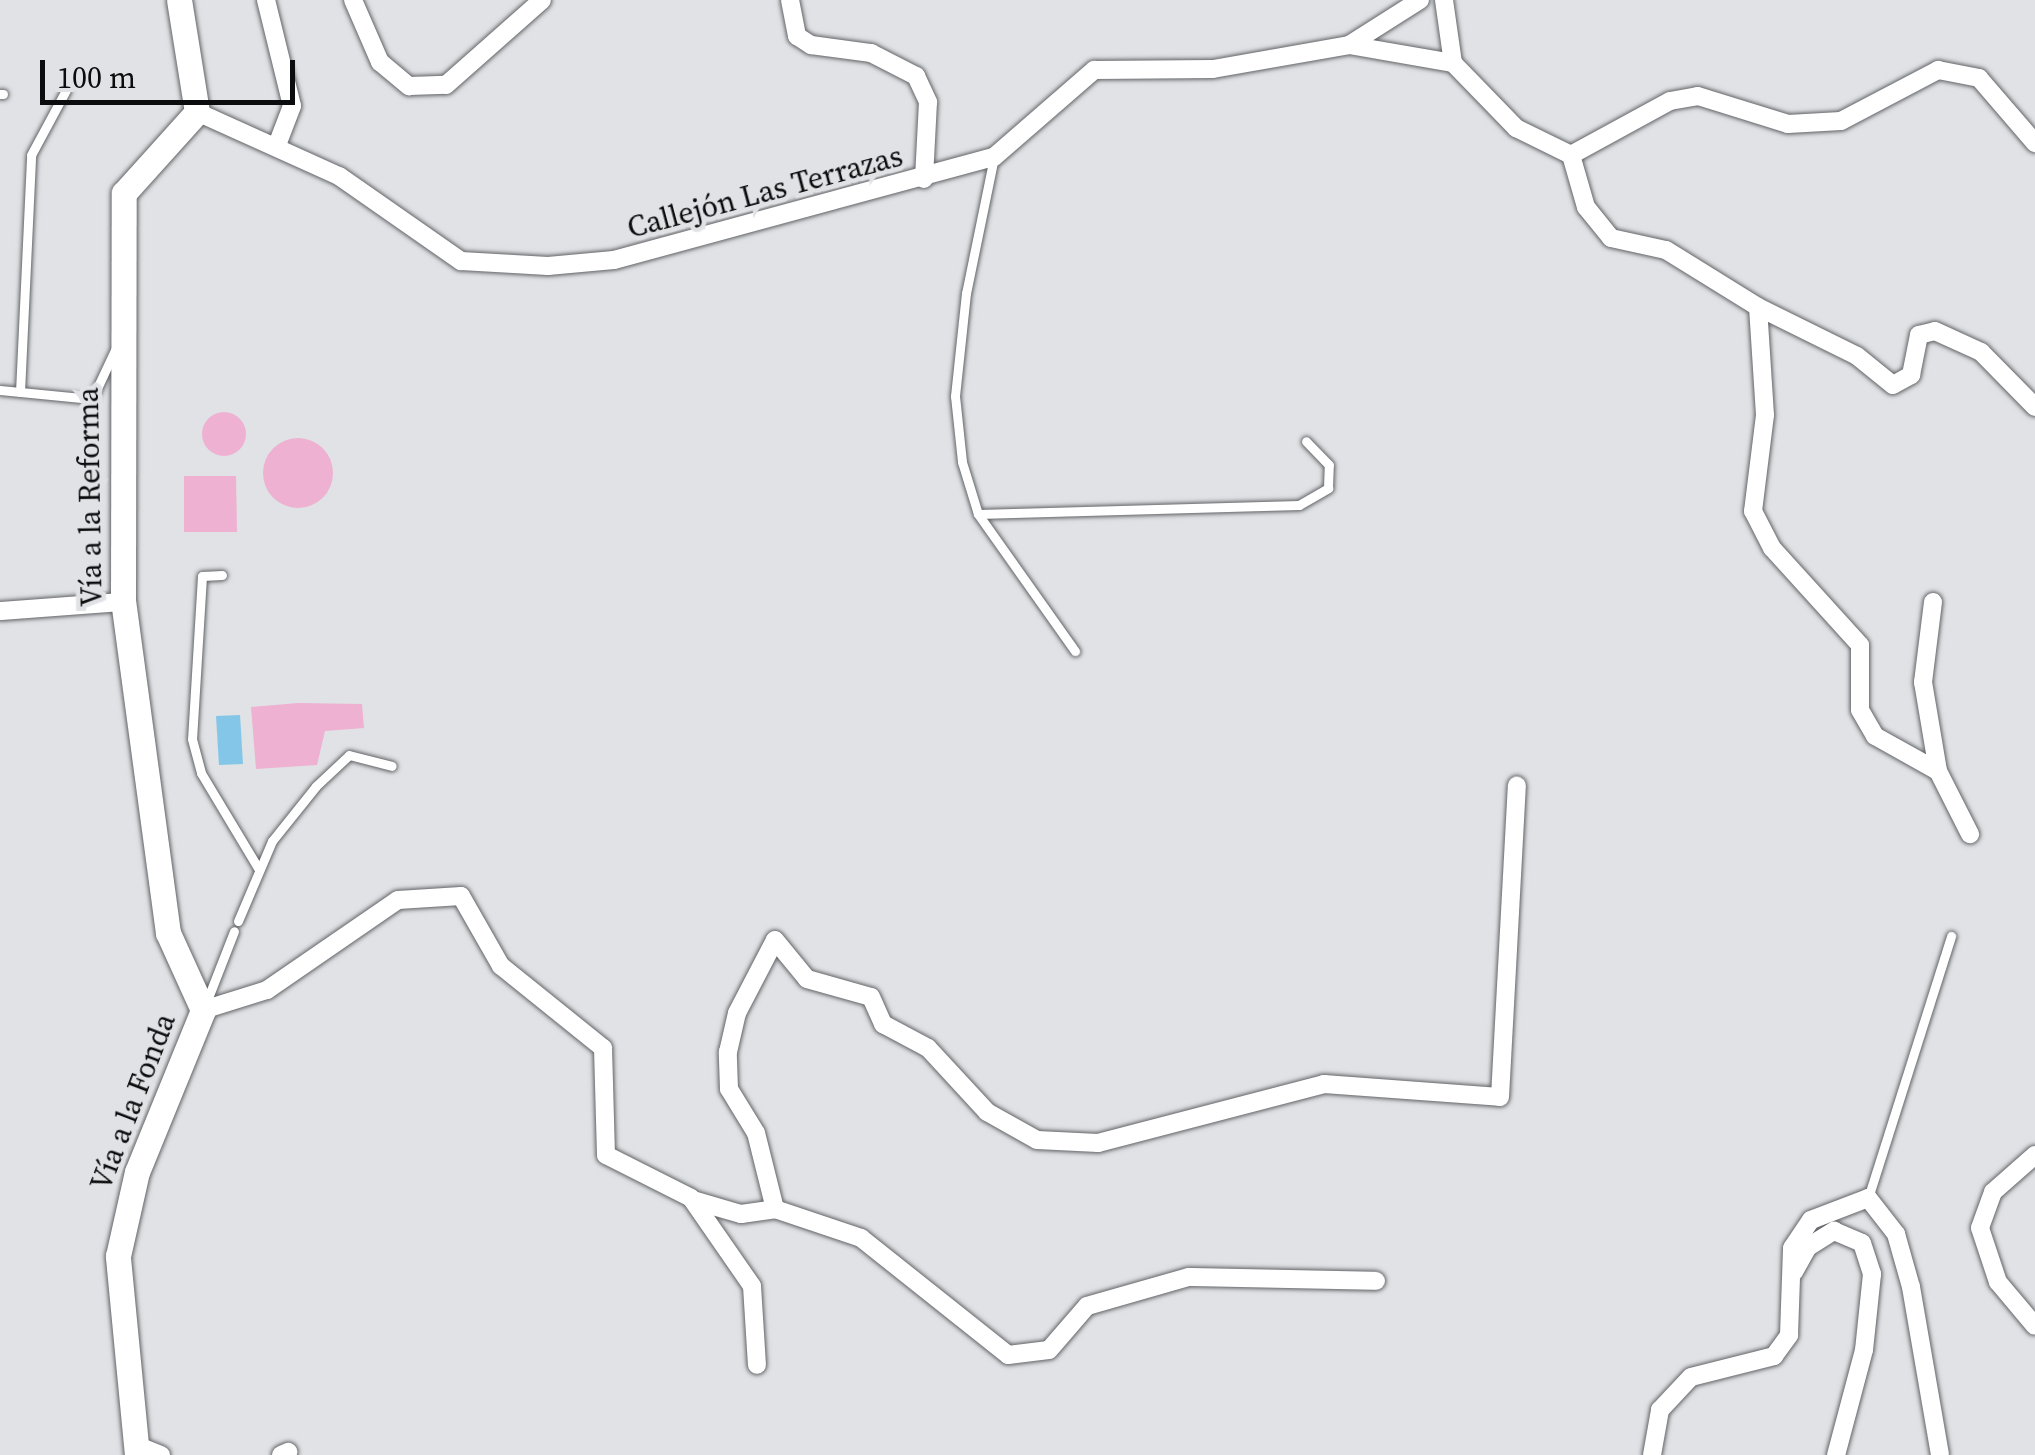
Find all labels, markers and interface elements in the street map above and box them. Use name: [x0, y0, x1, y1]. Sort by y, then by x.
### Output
scale bar: [45, 40, 300, 102]
text: 100 m: [57, 57, 136, 98]
street label: Callejón Las Terrazas: [623, 138, 907, 246]
street label: Vía a la Reforma: [70, 387, 110, 607]
street label: Vía a la Fonda: [83, 1009, 183, 1195]

